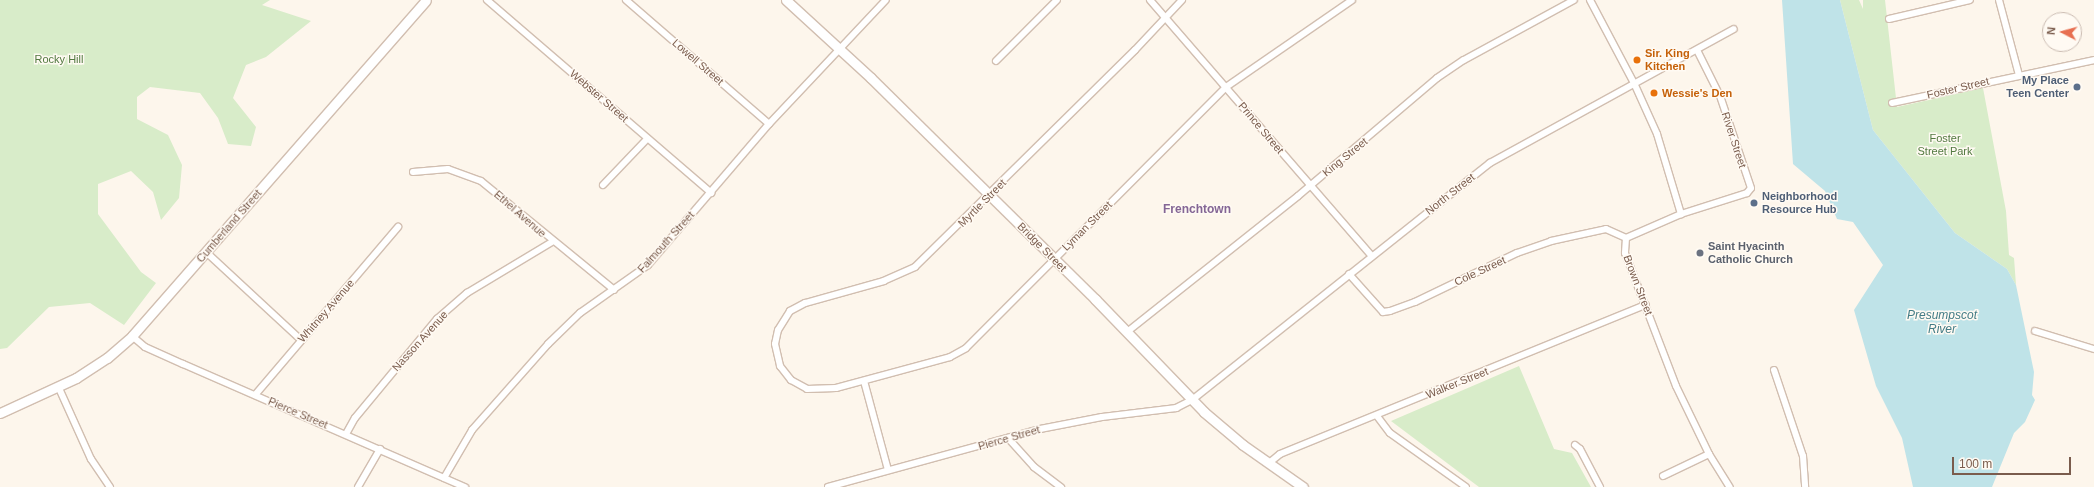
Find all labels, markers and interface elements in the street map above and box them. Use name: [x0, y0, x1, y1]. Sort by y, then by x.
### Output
north arrow: [2042, 12, 2082, 52]
text: N: [2045, 26, 2057, 35]
street label: Lowell Street: [670, 36, 726, 88]
place label: Sir. King Kitchen: [1645, 47, 1690, 73]
park label: Rocky Hill: [35, 52, 83, 66]
marker: Sir. King Kitchen: [1632, 55, 1642, 65]
street label: Webster Street: [567, 67, 631, 125]
street label: Foster Street: [1926, 74, 1990, 102]
place label: My Place Teen Center: [2006, 74, 2069, 100]
marker: My Place Teen Center: [2072, 82, 2082, 92]
place label: Wessie's Den: [1662, 86, 1732, 100]
marker: Wessie's Den: [1649, 88, 1659, 98]
street label: Prince Street: [1236, 99, 1286, 157]
street label: River Street: [1719, 110, 1749, 170]
park label: Foster Street Park: [1917, 132, 1973, 158]
street label: King Street: [1320, 135, 1370, 179]
street label: North Street: [1423, 171, 1477, 217]
street label: Myrtle Street: [955, 176, 1009, 230]
street label: Cumberland Street: [194, 187, 264, 265]
street label: Ethel Avenue: [491, 188, 549, 240]
place label: Neighborhood Resource Hub: [1762, 190, 1837, 216]
street label: Lyman Street: [1059, 198, 1115, 254]
marker: Neighborhood Resource Hub: [1749, 198, 1759, 208]
district label: Frenchtown: [1163, 203, 1231, 217]
street label: Falmouth Street: [635, 209, 697, 275]
street label: Bridge Street: [1015, 220, 1069, 274]
place label: Saint Hyacinth Catholic Church: [1708, 240, 1793, 266]
marker: Saint Hyacinth Catholic Church: [1695, 248, 1705, 258]
street label: Cole Street: [1452, 253, 1508, 289]
street label: Brown Street: [1620, 253, 1656, 317]
street label: Whitney Avenue: [295, 277, 357, 345]
street label: Nasson Avenue: [389, 308, 451, 374]
water label: Presumpscot River: [1907, 309, 1977, 337]
street label: Walker Street: [1424, 364, 1490, 402]
street label: Pierce Street: [266, 395, 330, 431]
street label: Pierce Street: [977, 423, 1041, 453]
scale bar: [1954, 449, 2073, 475]
text: 100 m: [1959, 457, 1992, 471]

